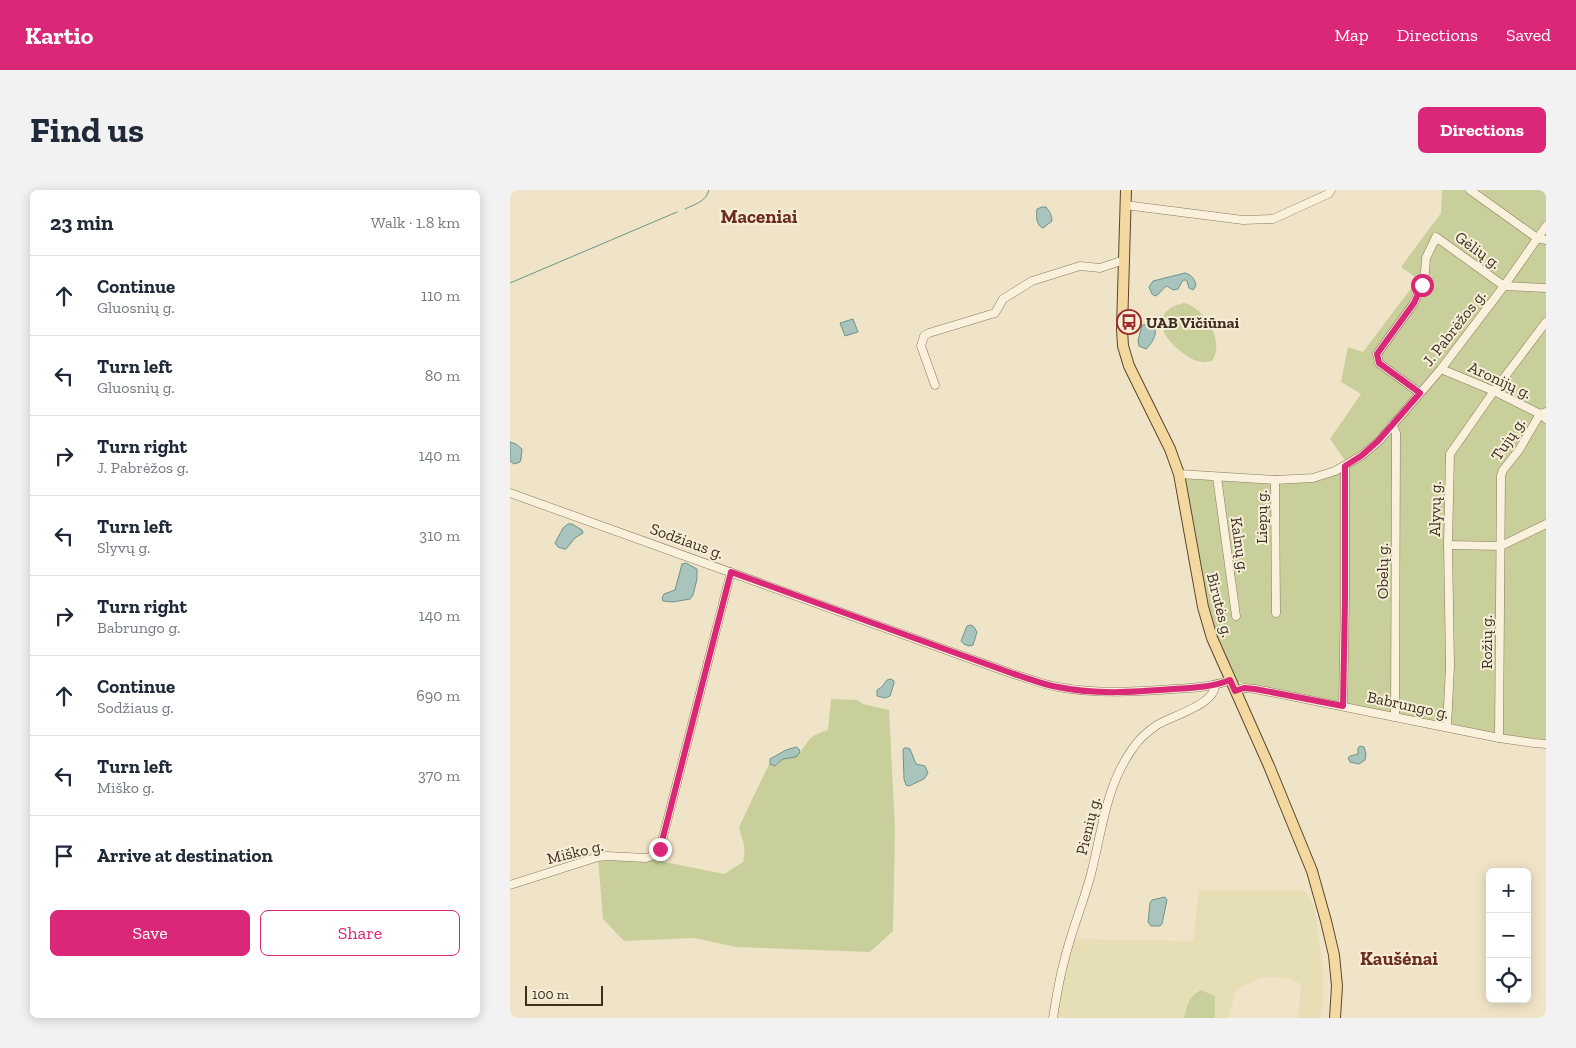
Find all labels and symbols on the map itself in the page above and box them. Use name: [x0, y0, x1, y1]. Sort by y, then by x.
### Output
district label: Maceniai: [721, 205, 798, 228]
street label: Gėlių g.: [1451, 227, 1505, 273]
route start: [1411, 274, 1434, 297]
street label: J. Pabrėžos g.: [1418, 286, 1490, 370]
bus stop icon: UAB Vičiūnai: [1116, 309, 1142, 335]
place label: UAB Vičiūnai: [1146, 313, 1240, 332]
street label: Aronijų g.: [1465, 357, 1535, 403]
street label: Tujų g.: [1487, 414, 1529, 464]
street label: Alyvų g.: [1425, 481, 1445, 537]
street label: Liepų g.: [1252, 490, 1271, 544]
street label: Kalnų g.: [1227, 516, 1253, 574]
street label: Sodžiaus g.: [648, 519, 726, 563]
street label: Obelų g.: [1373, 543, 1392, 599]
street label: Birutės g.: [1203, 571, 1237, 639]
street label: Rožių g.: [1477, 615, 1496, 669]
street label: Babrungo g.: [1365, 687, 1451, 723]
street label: Pienių g.: [1072, 795, 1104, 857]
street label: Miško g.: [545, 836, 605, 868]
route end: [649, 838, 672, 861]
district label: Kaušėnai: [1360, 947, 1438, 970]
scale bar: [525, 983, 602, 1006]

